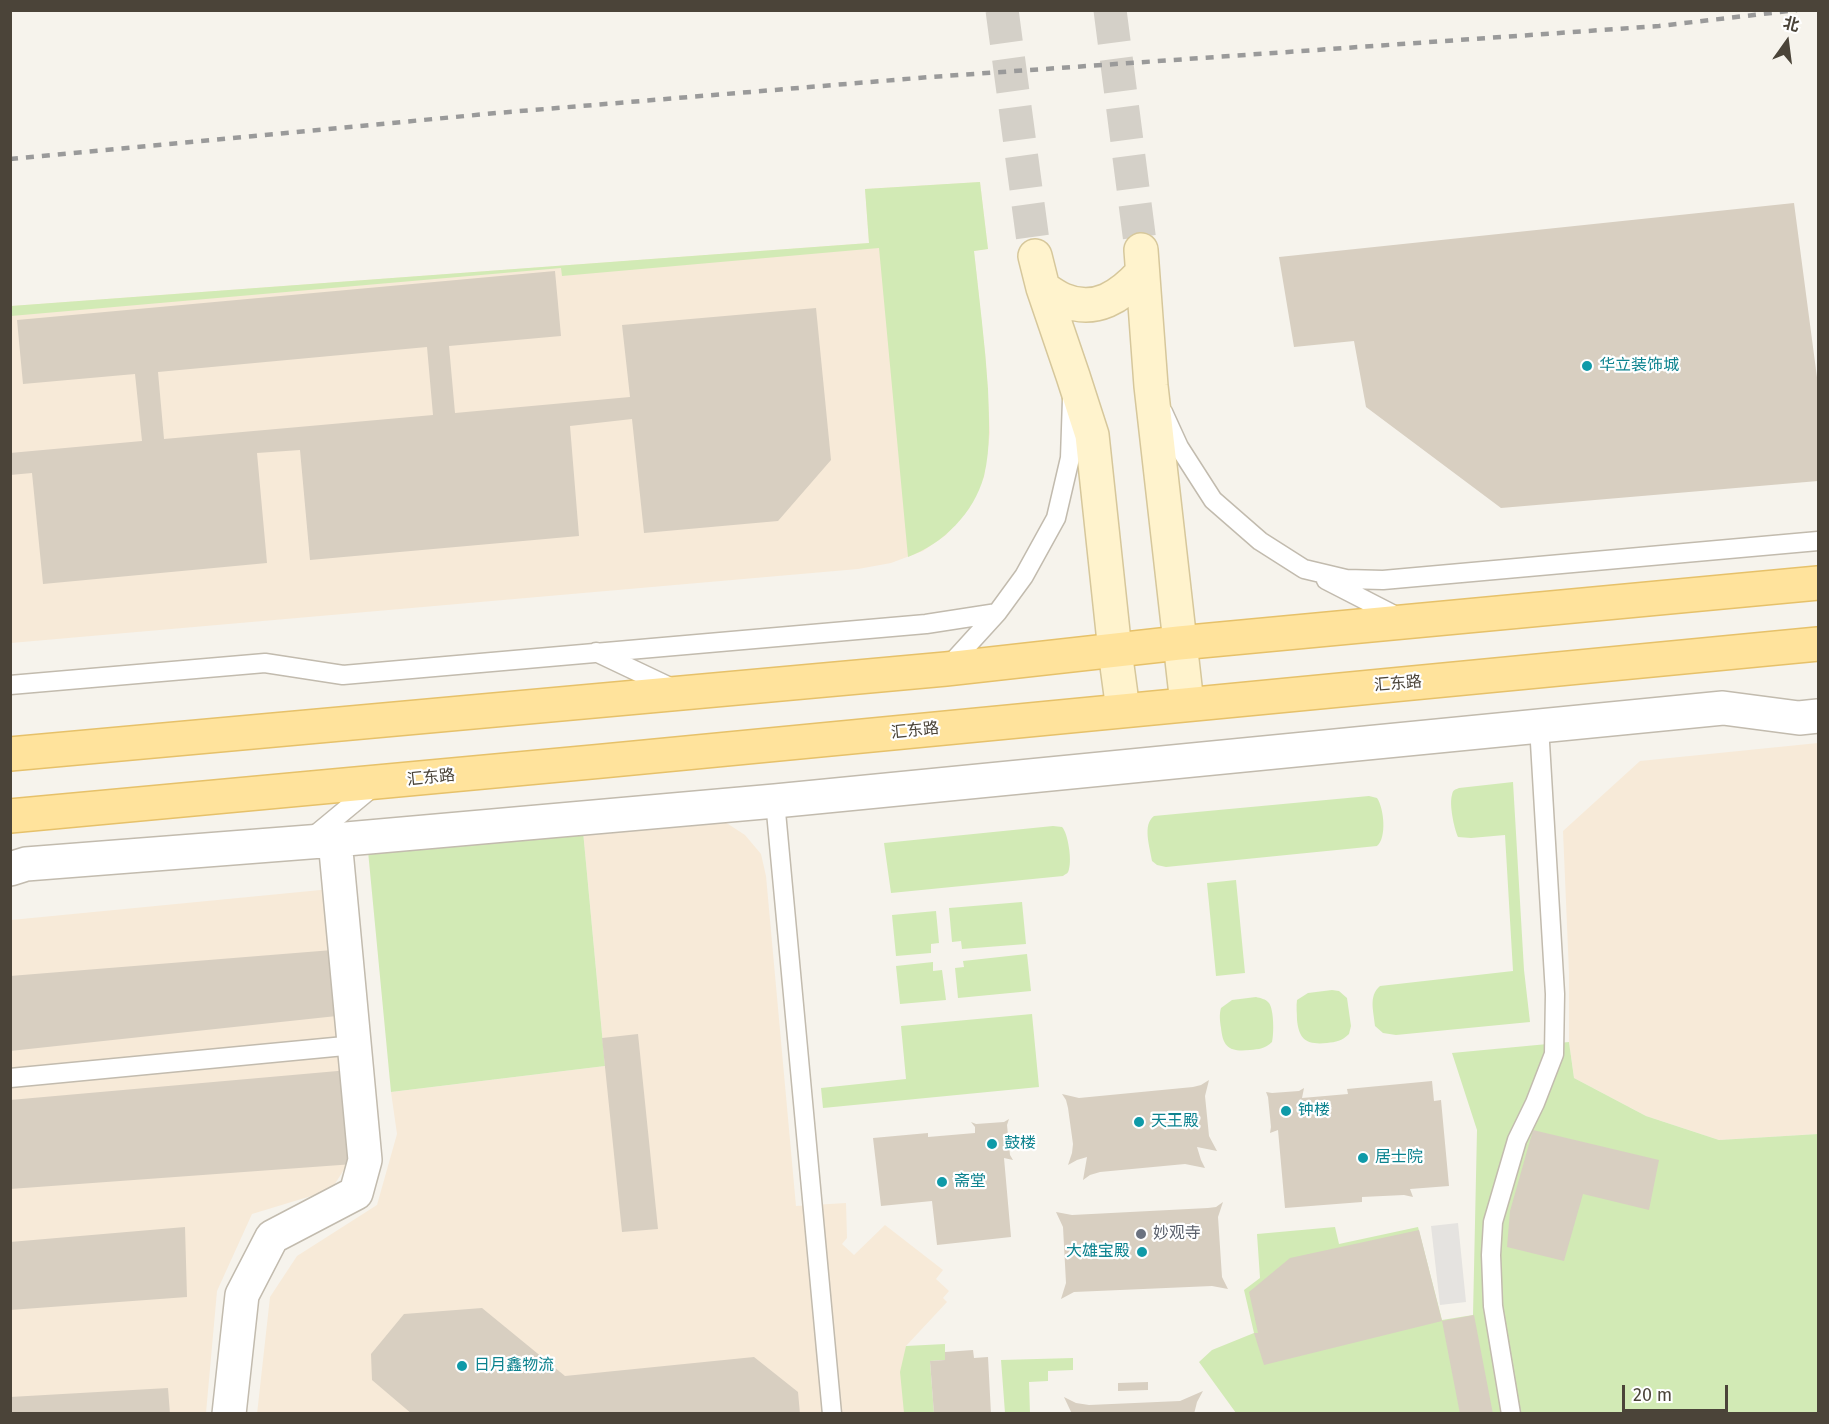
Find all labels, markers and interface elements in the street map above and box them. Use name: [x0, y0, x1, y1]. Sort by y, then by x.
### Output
north arrow: [1757, 12, 1817, 72]
text: 北: [1781, 13, 1802, 35]
place label: 华立装饰城: [1599, 356, 1679, 376]
marker: 华立装饰城: [1580, 359, 1594, 373]
street label: 汇东路: [1373, 672, 1423, 696]
street label: 汇东路: [890, 719, 940, 743]
street label: 汇东路: [406, 766, 456, 790]
place label: 钟楼: [1298, 1101, 1330, 1121]
marker: 钟楼: [1279, 1104, 1293, 1118]
place label: 天王殿: [1151, 1112, 1199, 1132]
marker: 天王殿: [1132, 1115, 1146, 1129]
place label: 鼓楼: [1004, 1134, 1036, 1154]
marker: 鼓楼: [985, 1137, 999, 1151]
place label: 居士院: [1375, 1148, 1423, 1168]
marker: 居士院: [1356, 1151, 1370, 1165]
place label: 斋堂: [954, 1172, 986, 1192]
marker: 斋堂: [935, 1175, 949, 1189]
place label: 妙观寺: [1153, 1224, 1201, 1244]
marker: 妙观寺: [1134, 1227, 1148, 1241]
place label: 大雄宝殿: [1066, 1242, 1130, 1262]
marker: 大雄宝殿: [1135, 1245, 1149, 1259]
place label: 日月鑫物流: [474, 1356, 554, 1376]
marker: 日月鑫物流: [455, 1359, 469, 1373]
scale bar: [1625, 1373, 1732, 1411]
text: 20 m: [1633, 1384, 1672, 1406]

